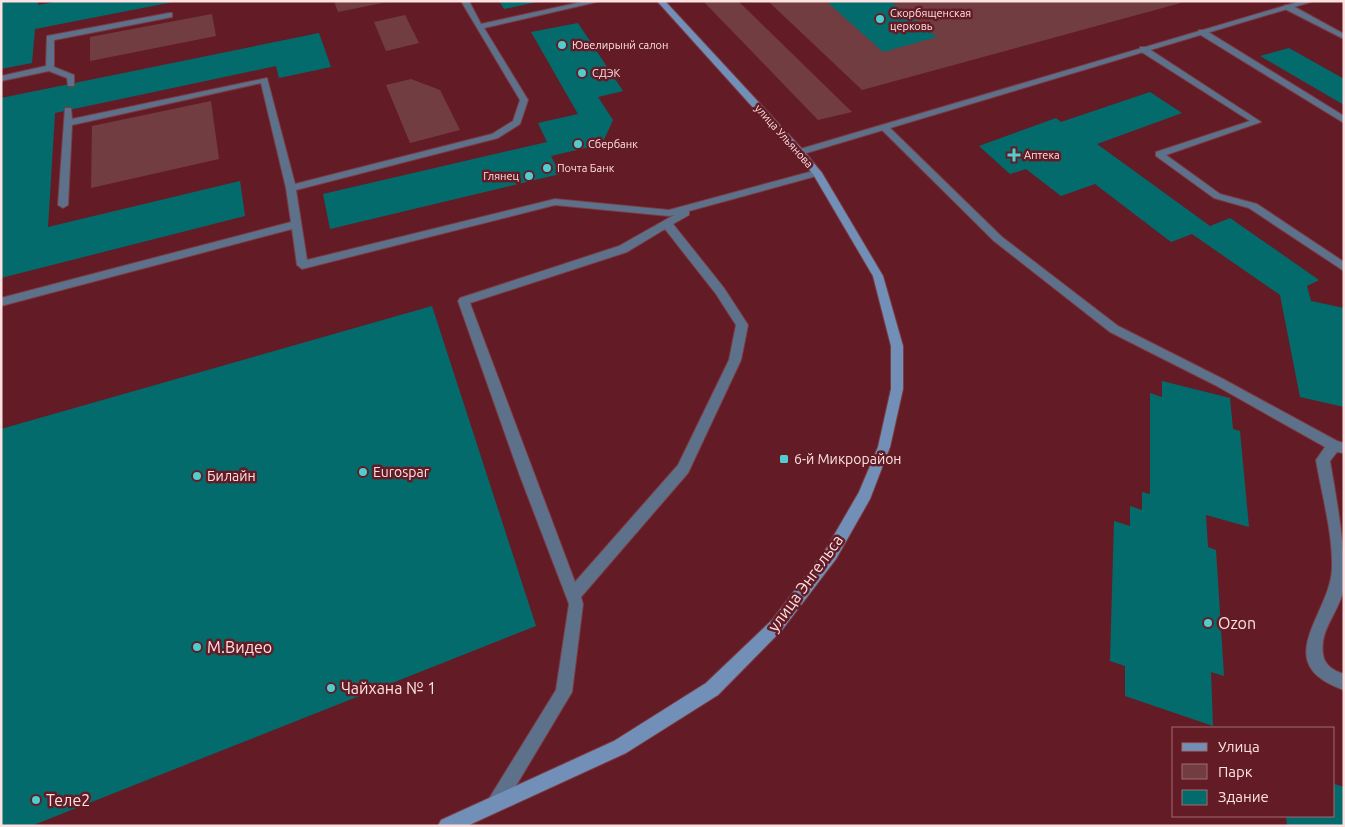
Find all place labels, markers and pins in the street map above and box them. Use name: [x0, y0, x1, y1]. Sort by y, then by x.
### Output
place label: Скорбященская церковь: [890, 7, 971, 32]
marker: Скорбященская церковь: [874, 13, 886, 25]
marker: Ювелирынй салон: [556, 39, 568, 51]
place label: Ювелирынй салон: [572, 39, 668, 51]
marker: СДЭК: [576, 67, 588, 79]
place label: СДЭК: [592, 67, 620, 79]
marker: Сбербанк: [572, 138, 584, 150]
place label: Сбербанк: [588, 138, 638, 150]
marker: Аптека: [1008, 149, 1020, 161]
place label: Аптека: [1024, 149, 1060, 161]
marker: Почта Банк: [541, 162, 553, 174]
place label: Почта Банк: [557, 162, 615, 174]
place label: Глянец: [483, 170, 520, 182]
marker: Глянец: [523, 170, 535, 182]
place label: 6-й Микрорайон: [794, 451, 902, 467]
marker: 6-й Микрорайон: [778, 453, 790, 465]
place label: Eurospar: [373, 464, 430, 480]
marker: Eurospar: [357, 466, 369, 478]
place label: Билайн: [207, 468, 256, 484]
marker: Билайн: [191, 470, 203, 482]
place label: Ozon: [1218, 614, 1256, 632]
marker: Ozon: [1202, 617, 1214, 629]
place label: М.Видео: [207, 638, 272, 656]
marker: М.Видео: [191, 641, 203, 653]
place label: Чайхана № 1: [341, 679, 436, 697]
marker: Чайхана № 1: [325, 682, 337, 694]
place label: Теле2: [46, 791, 90, 809]
marker: Теле2: [30, 794, 42, 806]

